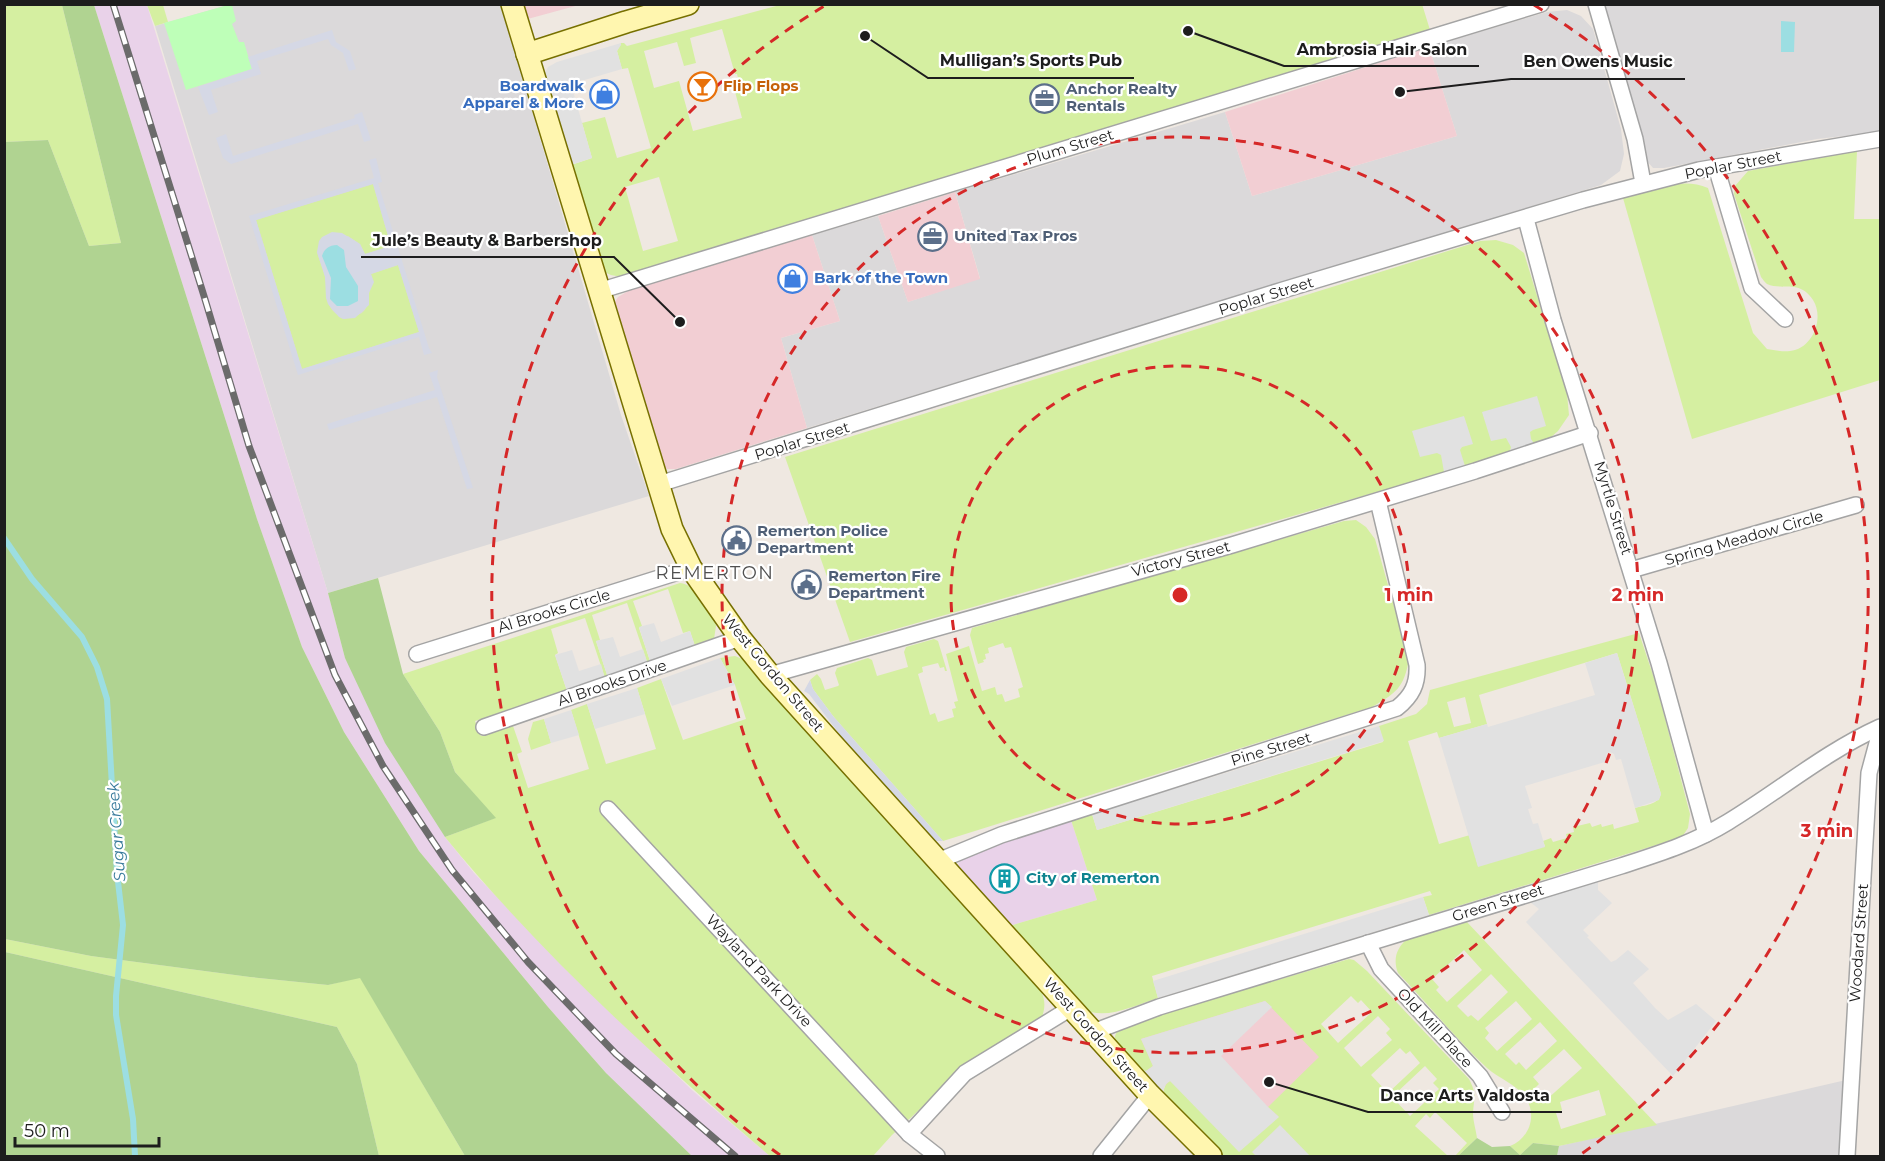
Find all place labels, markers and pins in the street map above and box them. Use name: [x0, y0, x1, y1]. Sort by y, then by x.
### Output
callout: Ambrosia Hair Salon: [1284, 32, 1479, 66]
callout: Mulligan’s Sports Pub: [928, 44, 1134, 78]
callout: Ben Owens Music: [1511, 45, 1685, 79]
bar icon: Flip Flops: [686, 70, 718, 102]
place label: Boardwalk Apparel & More: [462, 76, 584, 112]
place label: Flip Flops: [723, 76, 798, 95]
shop icon: Boardwalk Apparel & More: [589, 79, 621, 111]
place label: Anchor Realty Rentals: [1065, 79, 1178, 115]
office icon: Anchor Realty Rentals: [1029, 82, 1061, 114]
office icon: United Tax Pros: [917, 220, 949, 252]
callout: Jule’s Beauty & Barbershop: [361, 223, 614, 257]
place label: United Tax Pros: [954, 226, 1077, 245]
shop icon: Bark of the Town: [777, 262, 809, 294]
place label: Bark of the Town: [814, 268, 948, 287]
place label: Remerton Police Department: [757, 521, 888, 557]
public building icon: Remerton Police Department: [720, 524, 752, 556]
place label: Remerton Fire Department: [828, 566, 941, 602]
public building icon: Remerton Fire Department: [791, 569, 823, 601]
centre of rings: [1170, 585, 1190, 605]
building icon: City of Remerton: [989, 862, 1021, 894]
place label: City of Remerton: [1026, 868, 1160, 887]
callout: Dance Arts Valdosta: [1368, 1078, 1562, 1112]

